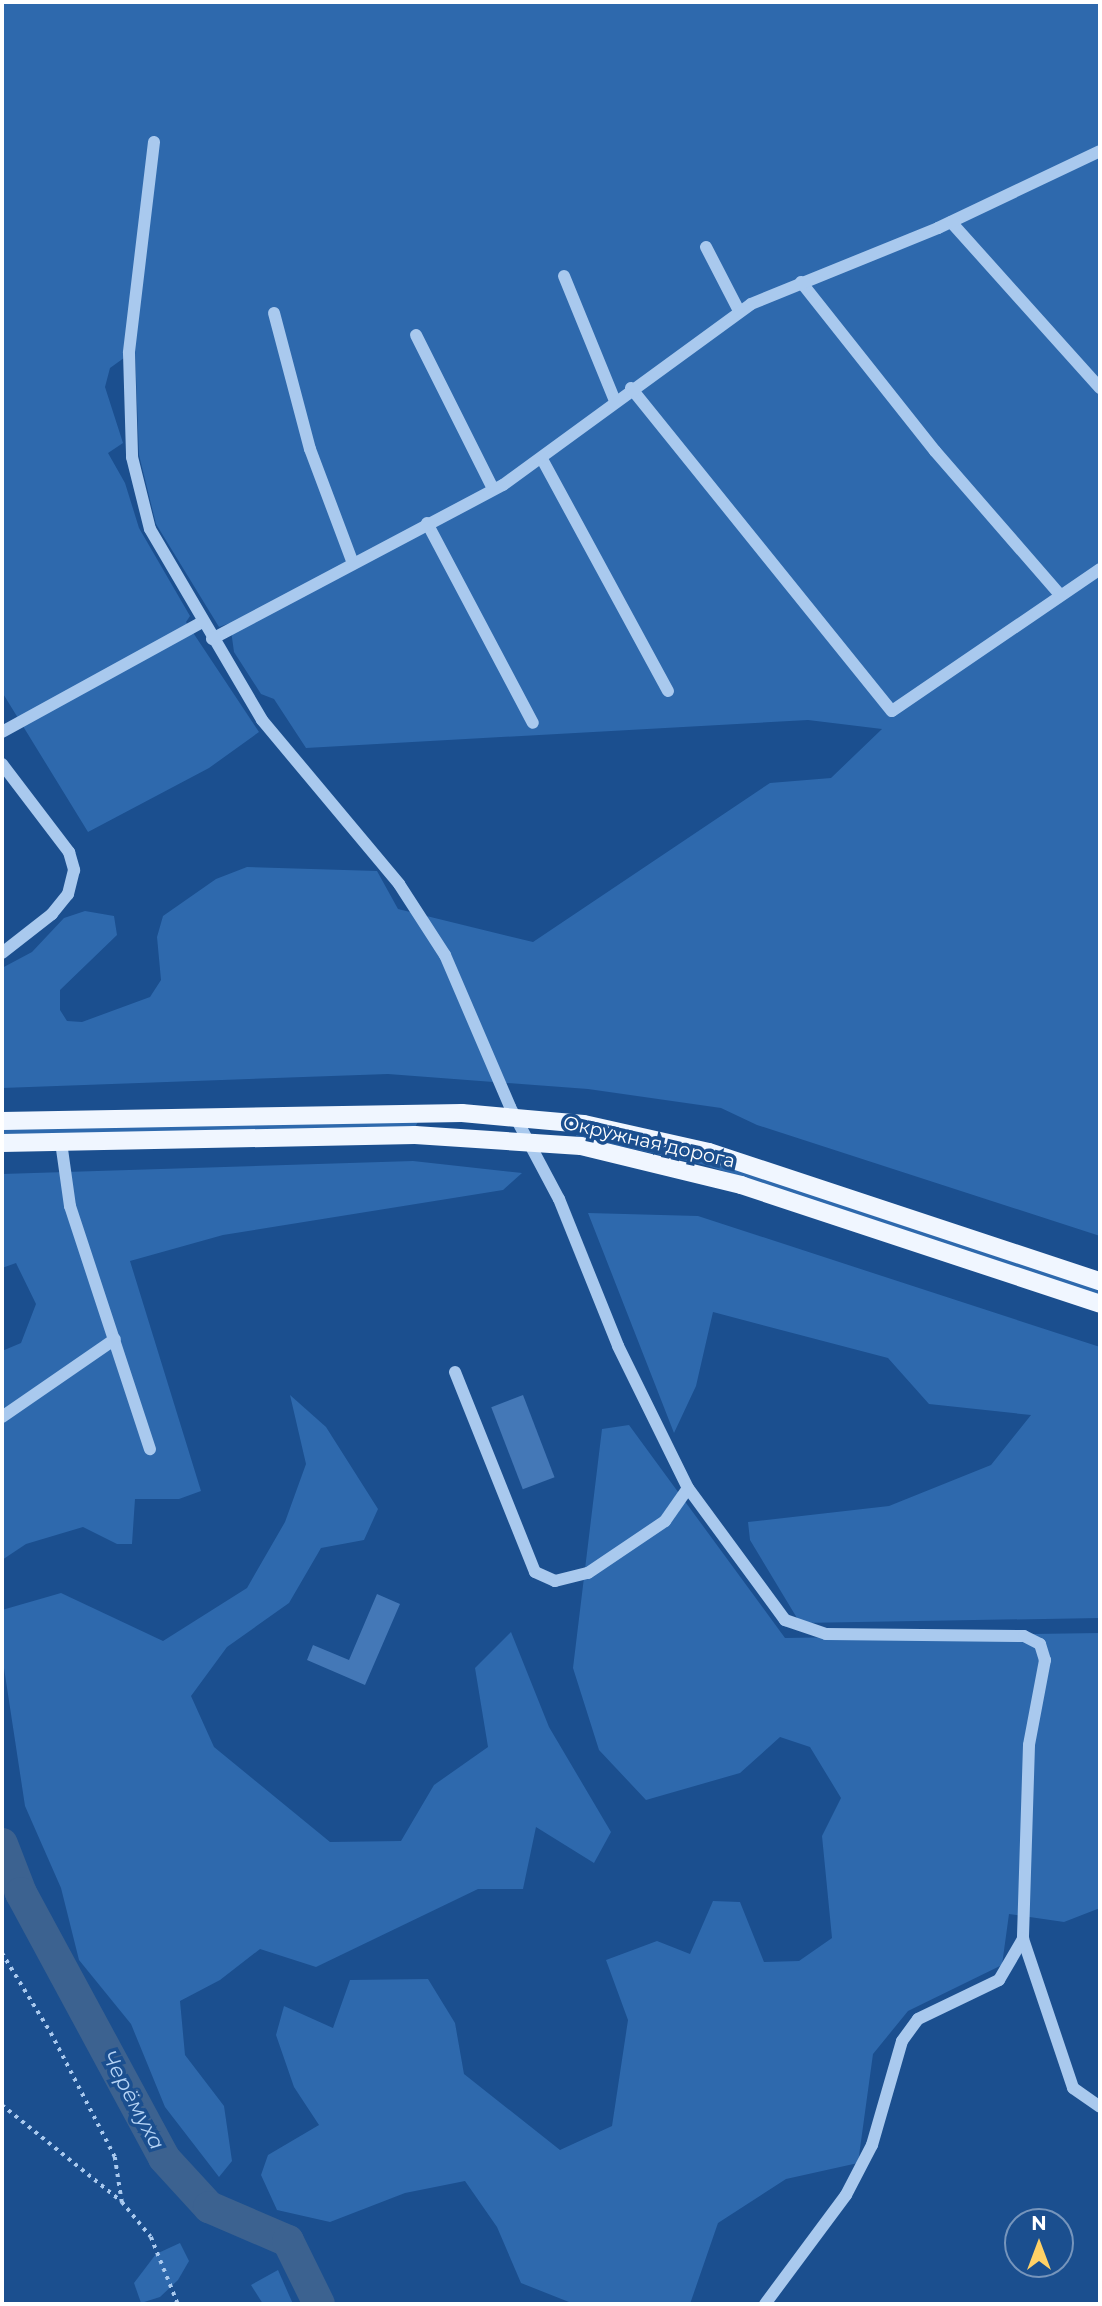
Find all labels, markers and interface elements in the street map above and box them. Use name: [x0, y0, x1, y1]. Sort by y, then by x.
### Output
street label: Окружная дорога: [561, 1111, 737, 1173]
water label: Черёмуха: [96, 2046, 170, 2154]
north arrow: [1004, 2208, 1074, 2278]
text: N: [1031, 2212, 1047, 2235]

